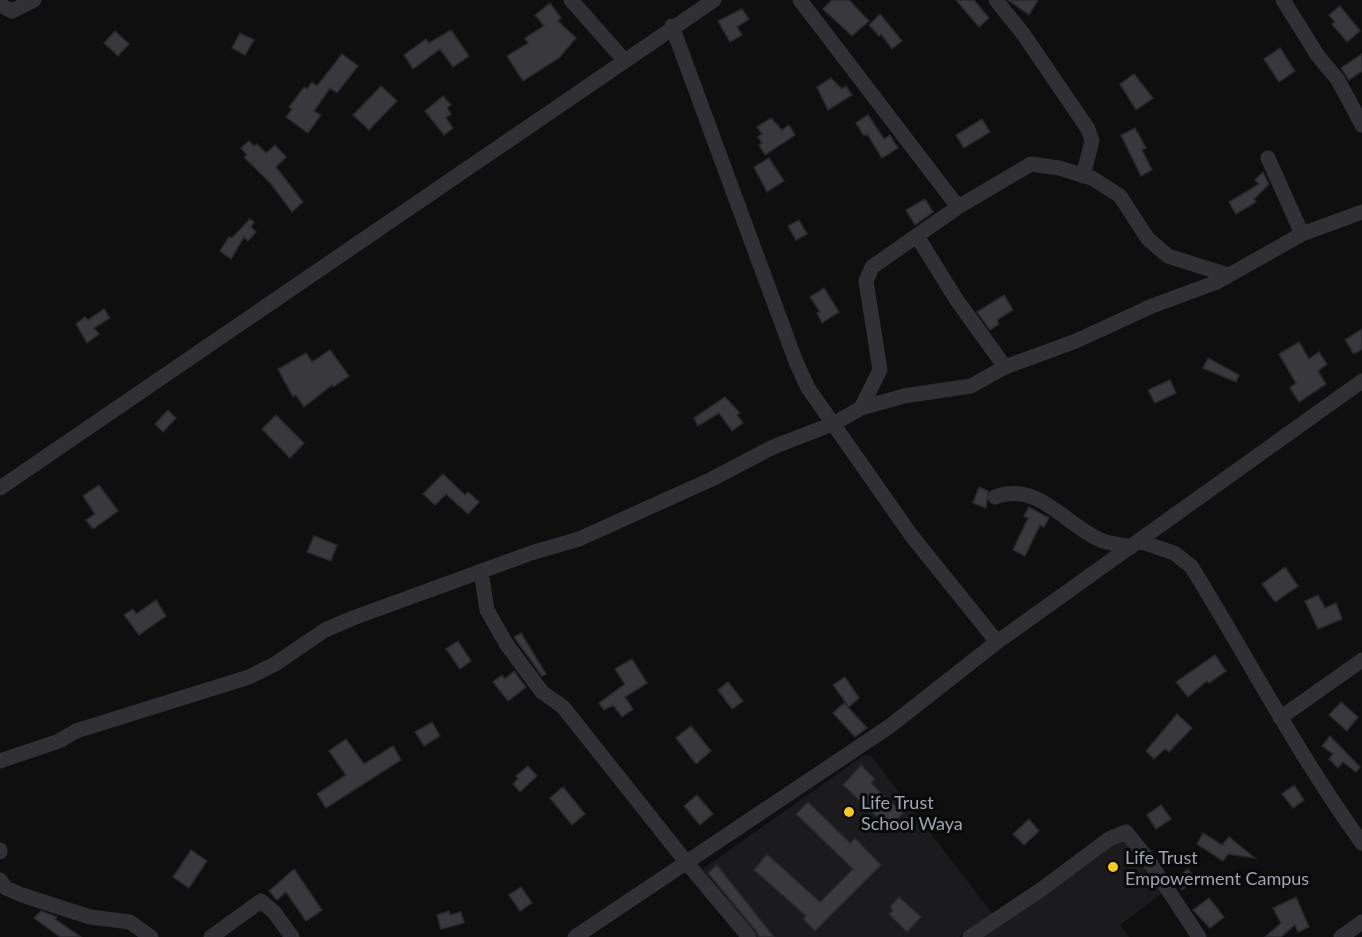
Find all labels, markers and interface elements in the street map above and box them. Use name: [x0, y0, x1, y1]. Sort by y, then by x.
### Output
place label: Life Trust School Waya: [861, 791, 963, 834]
marker: Life Trust School Waya: [842, 805, 856, 819]
place label: Life Trust Empowerment Campus: [1125, 846, 1309, 889]
marker: Life Trust Empowerment Campus: [1106, 860, 1120, 874]

